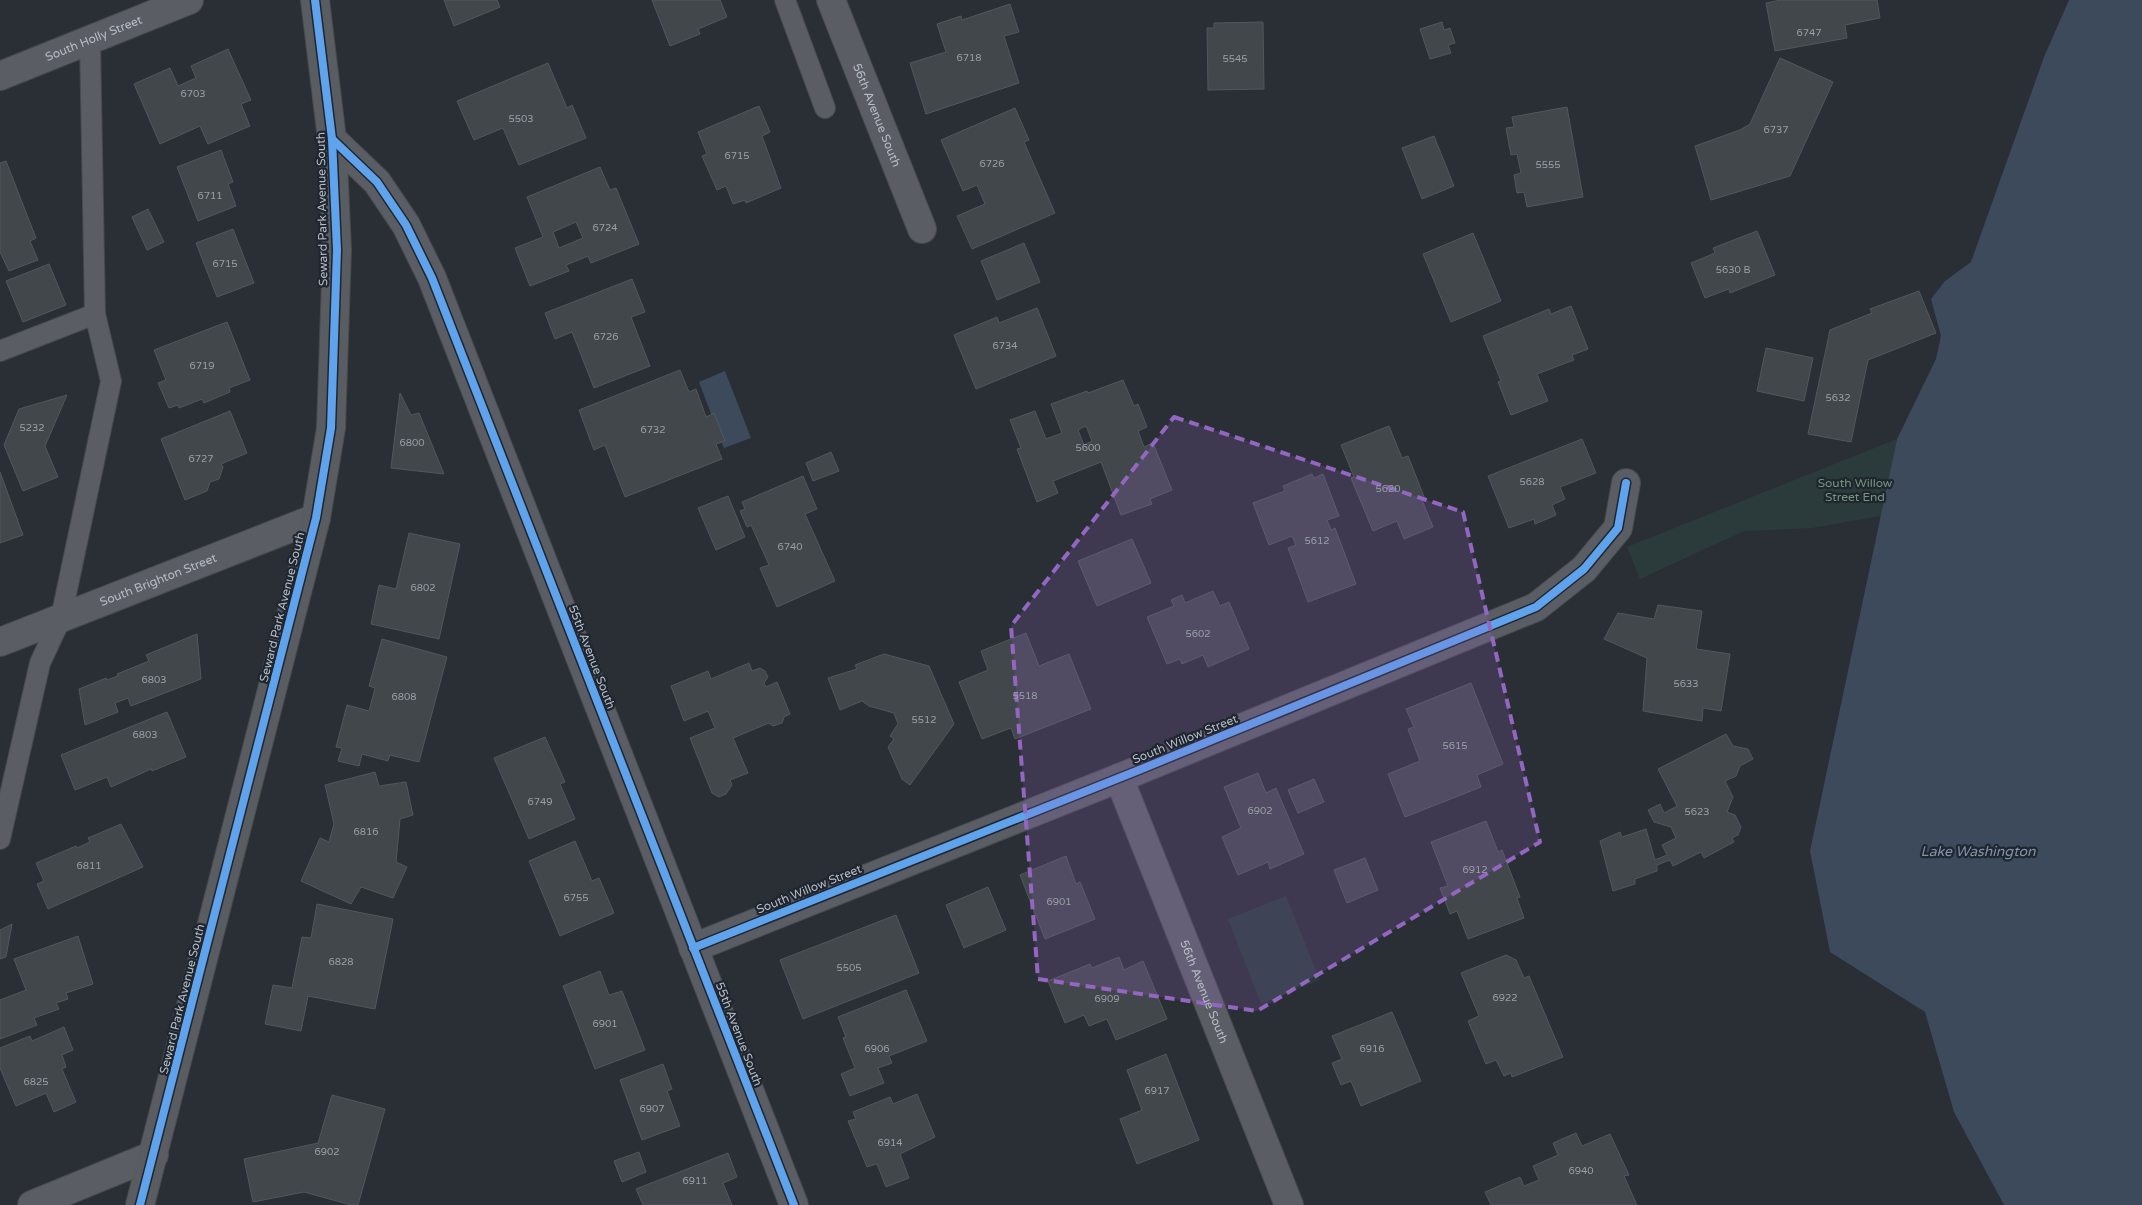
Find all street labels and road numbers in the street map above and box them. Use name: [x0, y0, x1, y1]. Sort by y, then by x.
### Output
street label: South Holly Street: [43, 12, 145, 64]
street label: 56th Avenue South: [850, 61, 904, 169]
street label: Seward Park Avenue South: [314, 132, 330, 286]
street label: Seward Park Avenue South: [257, 531, 307, 683]
street label: South Brighton Street: [98, 551, 219, 609]
street label: 55th Avenue South: [566, 603, 618, 711]
street label: South Willow Street: [1130, 711, 1240, 766]
street label: South Willow Street: [754, 861, 864, 916]
street label: Seward Park Avenue South: [157, 923, 207, 1075]
street label: 56th Avenue South: [1177, 938, 1231, 1045]
street label: 55th Avenue South: [713, 980, 765, 1088]

